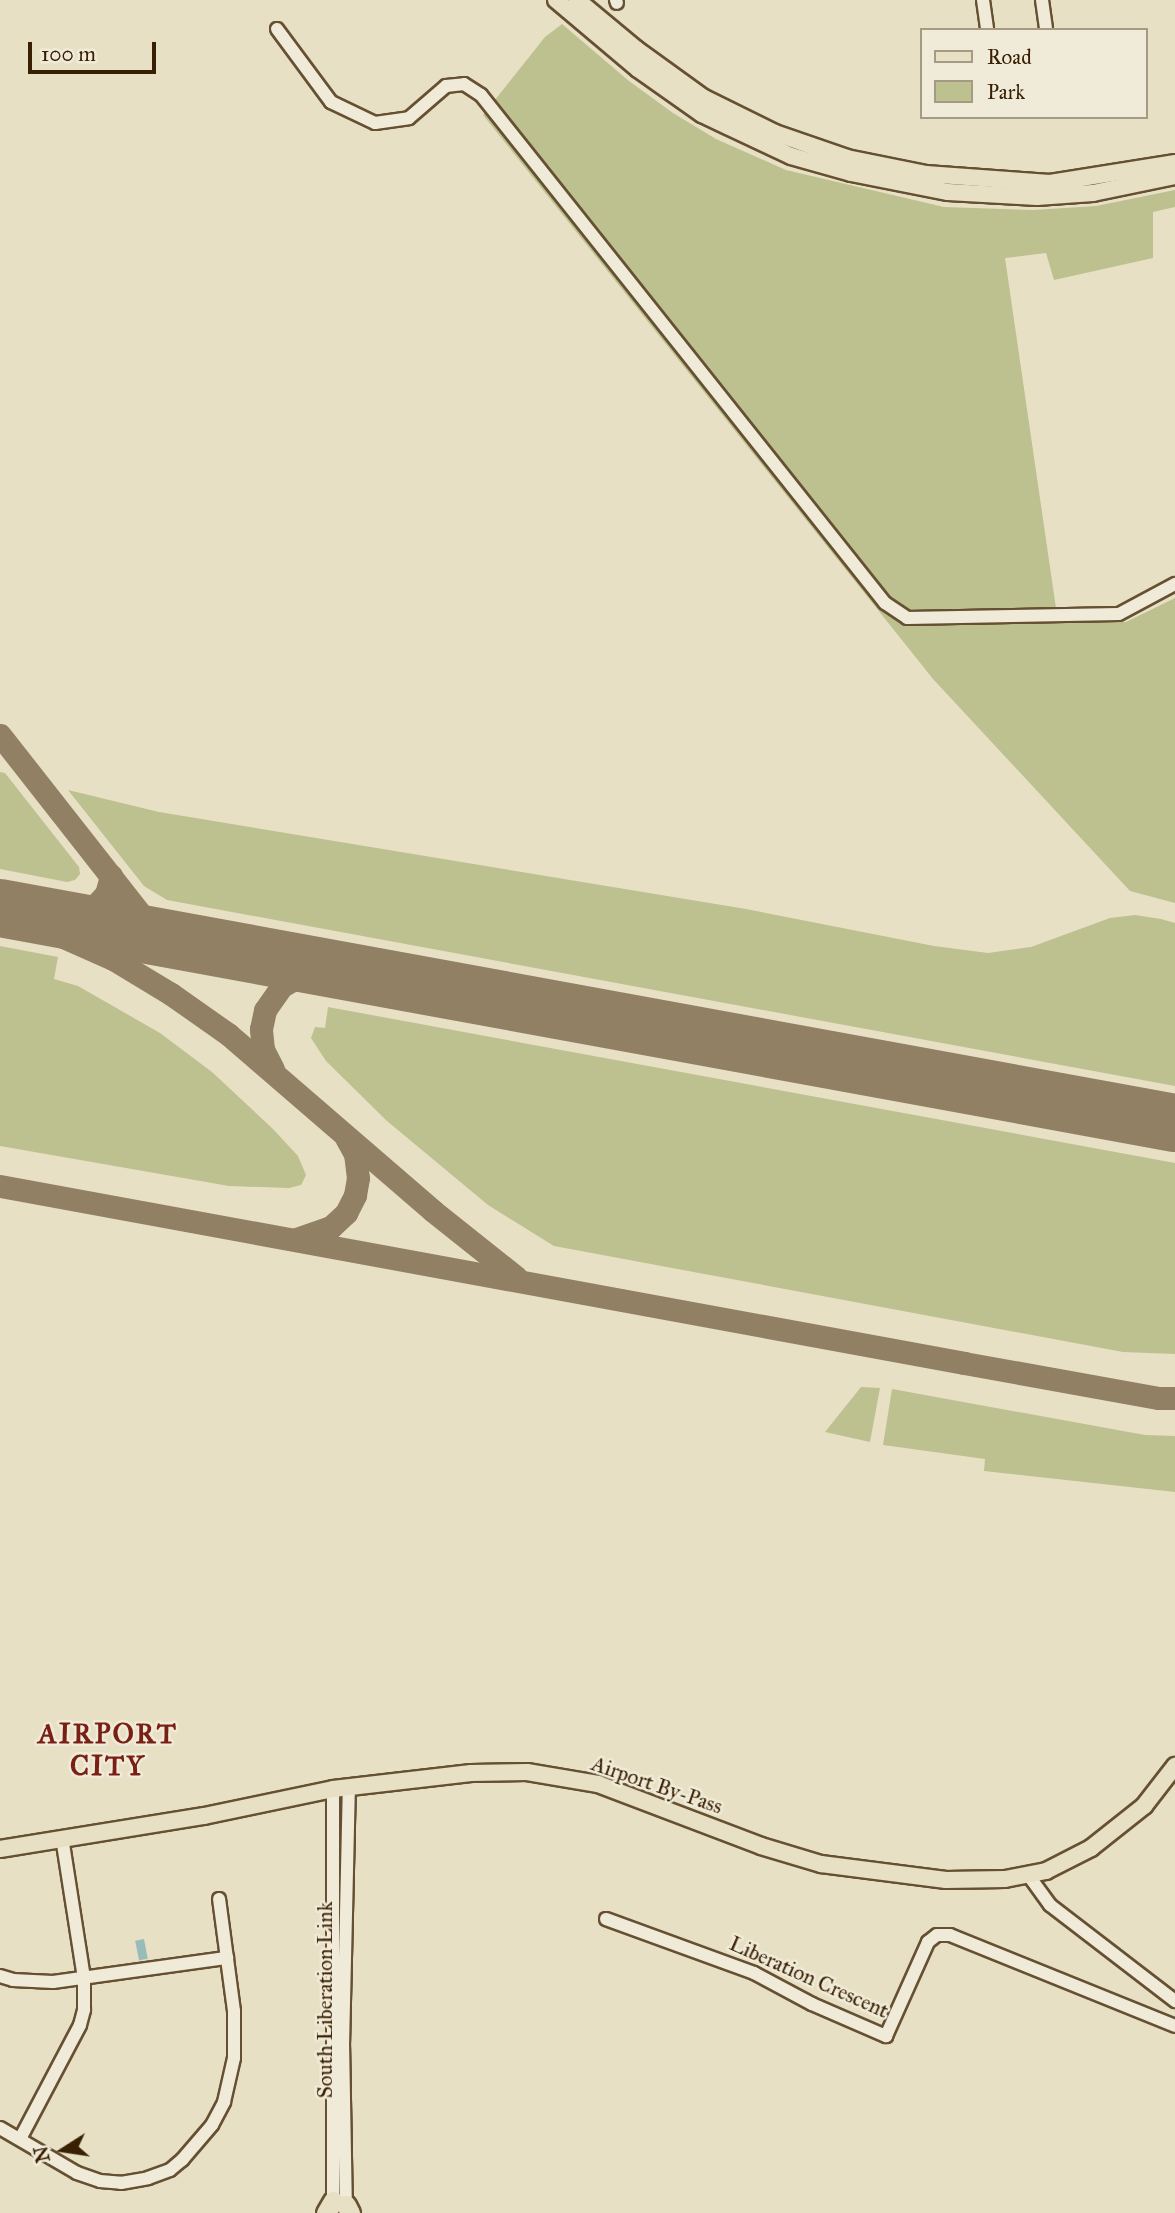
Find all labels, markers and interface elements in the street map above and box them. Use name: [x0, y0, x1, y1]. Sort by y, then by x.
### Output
scale bar: [32, 28, 159, 72]
legend: [920, 28, 1147, 119]
text: 100 m: [41, 41, 96, 67]
text: Road: [987, 44, 1032, 70]
text: Park: [987, 79, 1025, 105]
district label: AIRPORT CITY: [39, 1717, 177, 1783]
street label: Airport By-Pass: [588, 1751, 726, 1819]
street label: South Liberation Link: [312, 1902, 338, 2098]
street label: Liberation Crescent: [726, 1931, 892, 2023]
north arrow: [28, 2115, 98, 2185]
text: N: [29, 2144, 55, 2165]

